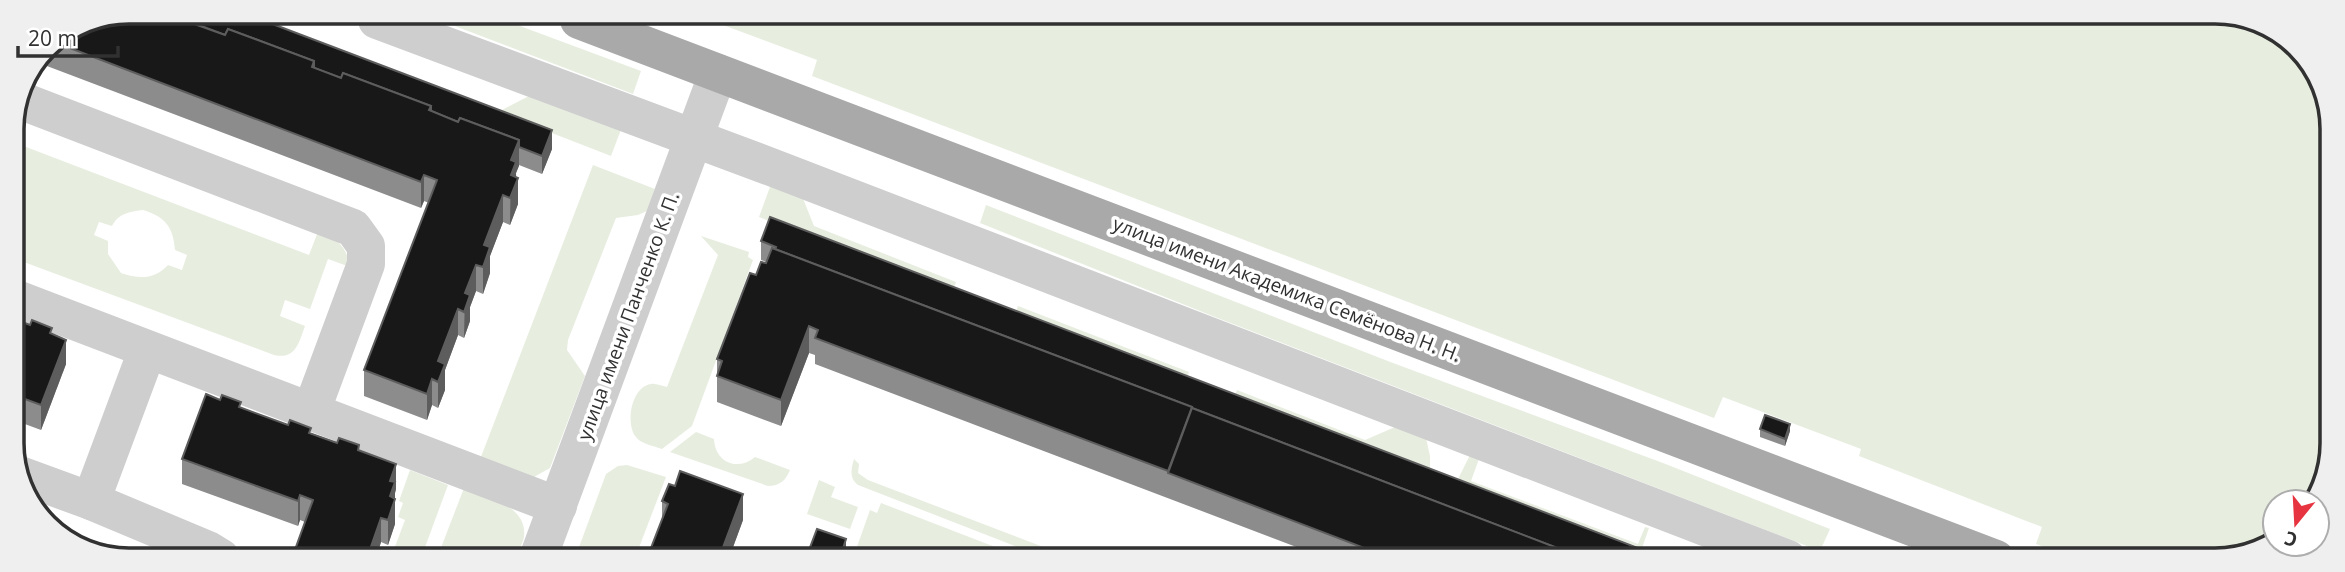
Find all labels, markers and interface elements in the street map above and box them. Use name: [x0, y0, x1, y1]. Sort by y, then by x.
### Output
scale bar: [18, 14, 117, 58]
text: 20 m: [28, 24, 77, 52]
street label: улица имени Панченко К. П.: [571, 188, 685, 444]
street label: улица имени Академика Семёнова Н. Н.: [1109, 210, 1465, 368]
north arrow: [2261, 488, 2331, 558]
text: С: [2281, 525, 2301, 553]

